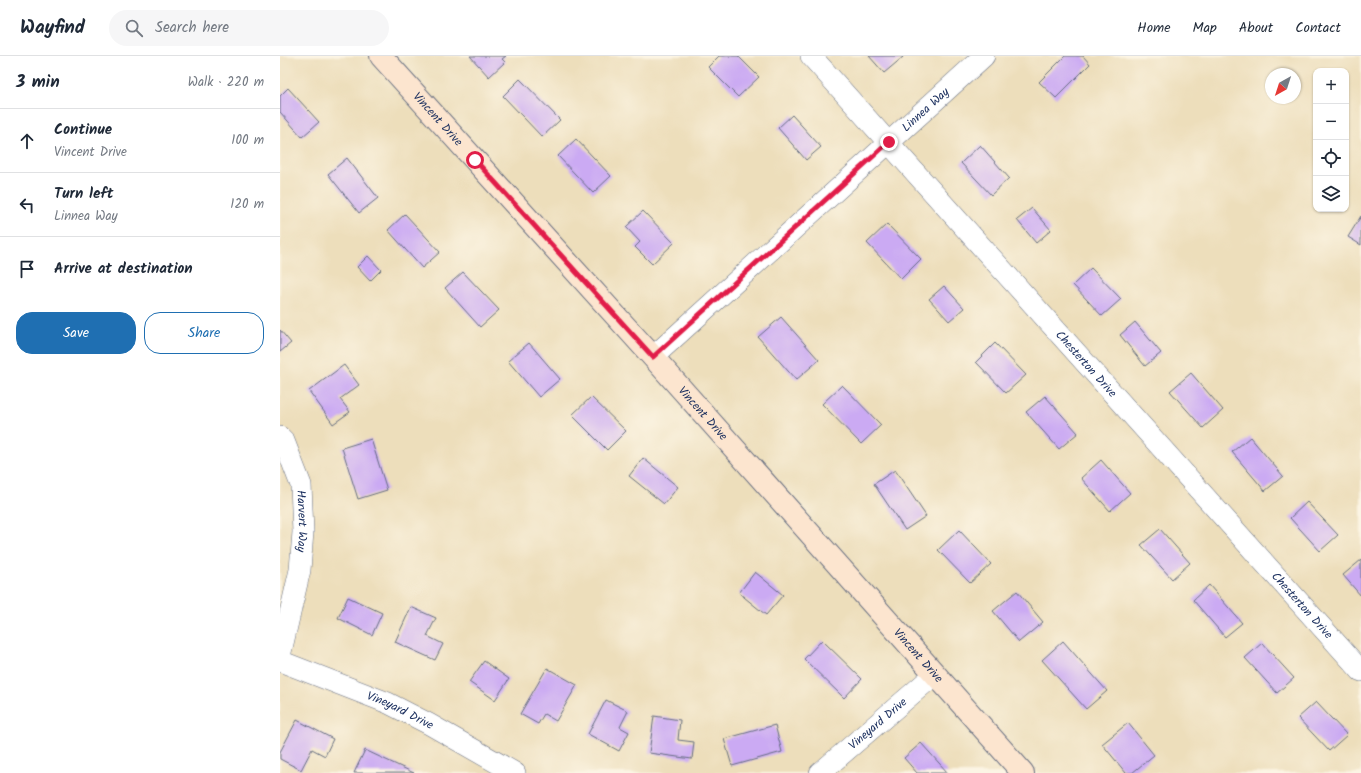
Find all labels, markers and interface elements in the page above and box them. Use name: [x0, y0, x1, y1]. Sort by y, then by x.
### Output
search box: [109, 10, 389, 46]
text: Wayfind: [20, 13, 85, 43]
text: Search here: [155, 16, 229, 40]
icon: search: [123, 17, 145, 39]
text: Home: [1137, 17, 1171, 39]
text: Map: [1193, 17, 1217, 39]
text: About: [1239, 17, 1273, 39]
text: Contact: [1295, 17, 1341, 39]
north arrow: [1265, 68, 1301, 104]
map controls: [1313, 68, 1349, 212]
button: +: [1313, 68, 1349, 104]
text: 3 min: [16, 69, 60, 96]
text: Walk · 220 m: [188, 72, 264, 93]
street label: Linnea Way: [897, 82, 954, 136]
street label: Vincent Drive: [408, 88, 468, 151]
button: −: [1313, 104, 1349, 140]
text: Continue: [54, 118, 112, 142]
icon: ahead: [16, 130, 38, 152]
text: 100 m: [231, 130, 264, 151]
route end: [880, 133, 898, 151]
button: locate: [1313, 140, 1349, 176]
text: Vincent Drive: [54, 142, 127, 163]
route start: [466, 151, 484, 169]
button: layers: [1313, 176, 1349, 212]
text: Turn left: [54, 182, 114, 206]
icon: left: [16, 194, 38, 216]
text: 120 m: [230, 194, 264, 215]
text: Linnea Way: [54, 206, 118, 227]
text: Arrive at destination: [54, 257, 193, 281]
icon: arrive: [16, 258, 38, 280]
button: Save: [16, 312, 136, 354]
button: Share: [144, 312, 264, 354]
street label: Chesterton Drive: [1051, 326, 1122, 402]
street label: Vincent Drive: [674, 382, 733, 445]
street label: Harvert Way: [292, 490, 313, 553]
street label: Chesterton Drive: [1267, 567, 1338, 644]
street label: Vincent Drive: [889, 624, 948, 687]
street label: Vineyard Drive: [364, 686, 438, 735]
street label: Vineyard Drive: [844, 692, 912, 754]

